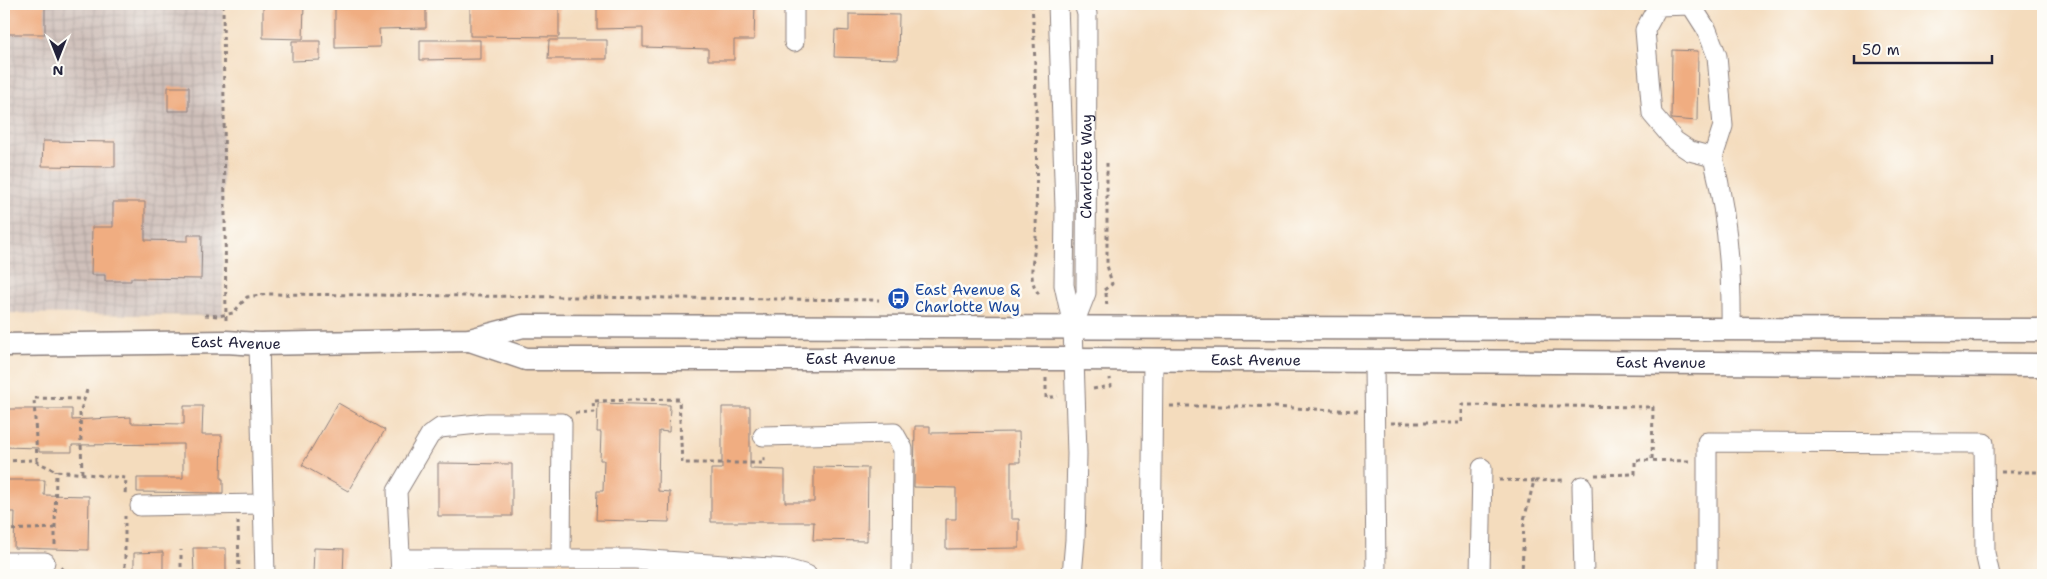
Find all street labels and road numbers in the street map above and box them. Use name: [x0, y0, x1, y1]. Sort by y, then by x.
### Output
street label: Charlotte Way: [1076, 114, 1097, 219]
street label: East Avenue: [191, 332, 281, 354]
street label: East Avenue: [806, 349, 896, 369]
street label: East Avenue: [1211, 350, 1301, 370]
street label: East Avenue: [1616, 352, 1706, 373]

